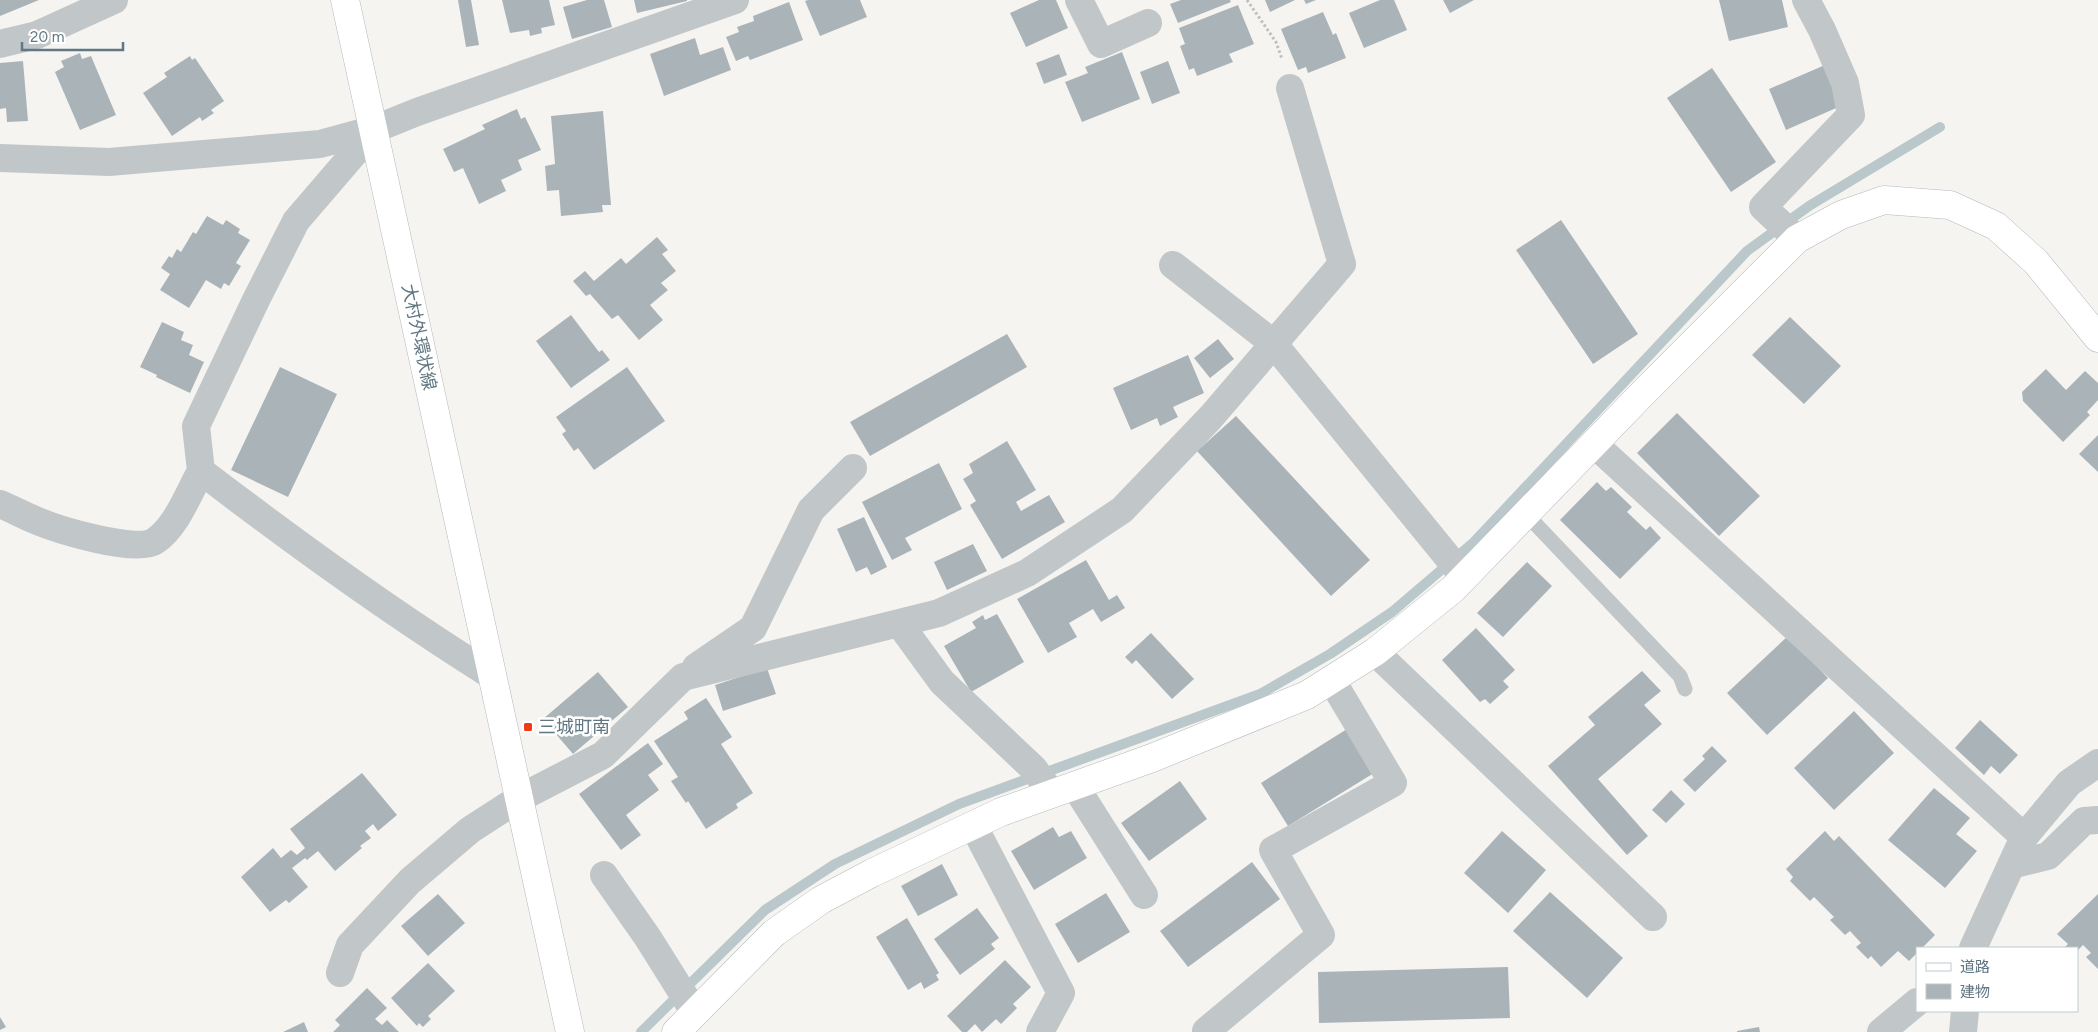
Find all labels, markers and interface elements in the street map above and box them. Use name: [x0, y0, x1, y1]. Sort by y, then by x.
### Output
scale bar: [22, 20, 124, 52]
text: 20 m: [30, 28, 64, 46]
street label: 大村外環状線: [397, 282, 441, 392]
place label: 三城町南: [538, 716, 610, 738]
marker: 三城町南: [522, 721, 534, 733]
legend: [1916, 947, 2078, 1012]
text: 道路: [1960, 958, 1990, 976]
text: 建物: [1960, 983, 1990, 1001]

